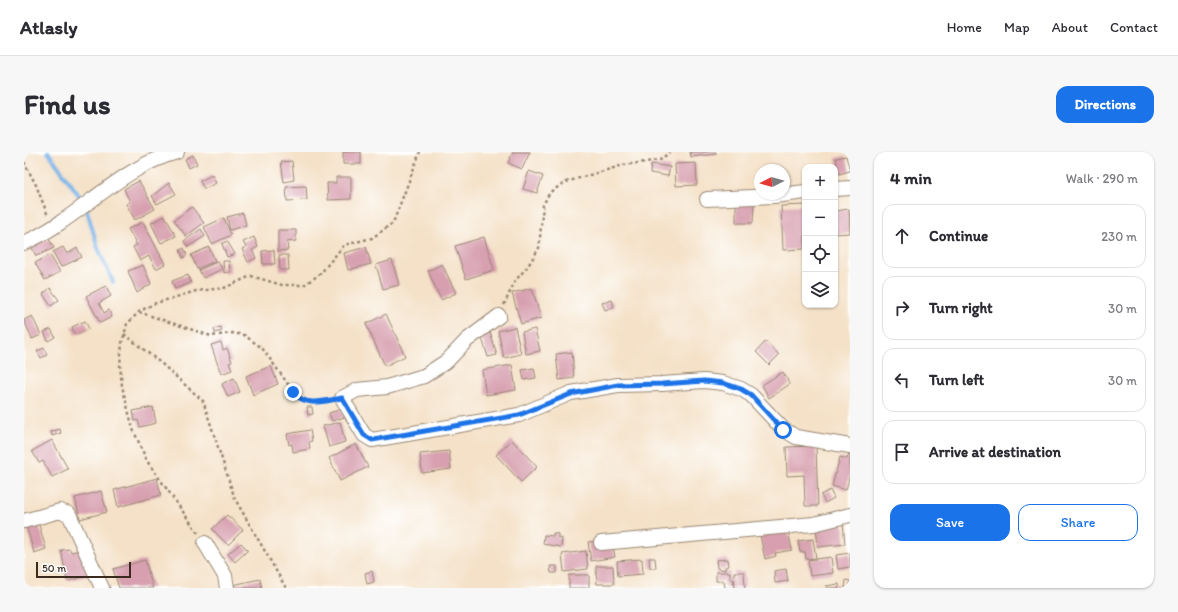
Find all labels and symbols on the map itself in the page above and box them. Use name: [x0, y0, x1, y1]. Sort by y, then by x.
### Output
north arrow: [754, 164, 790, 200]
route end: [284, 383, 302, 401]
route start: [774, 421, 792, 439]
scale bar: [36, 560, 131, 579]

